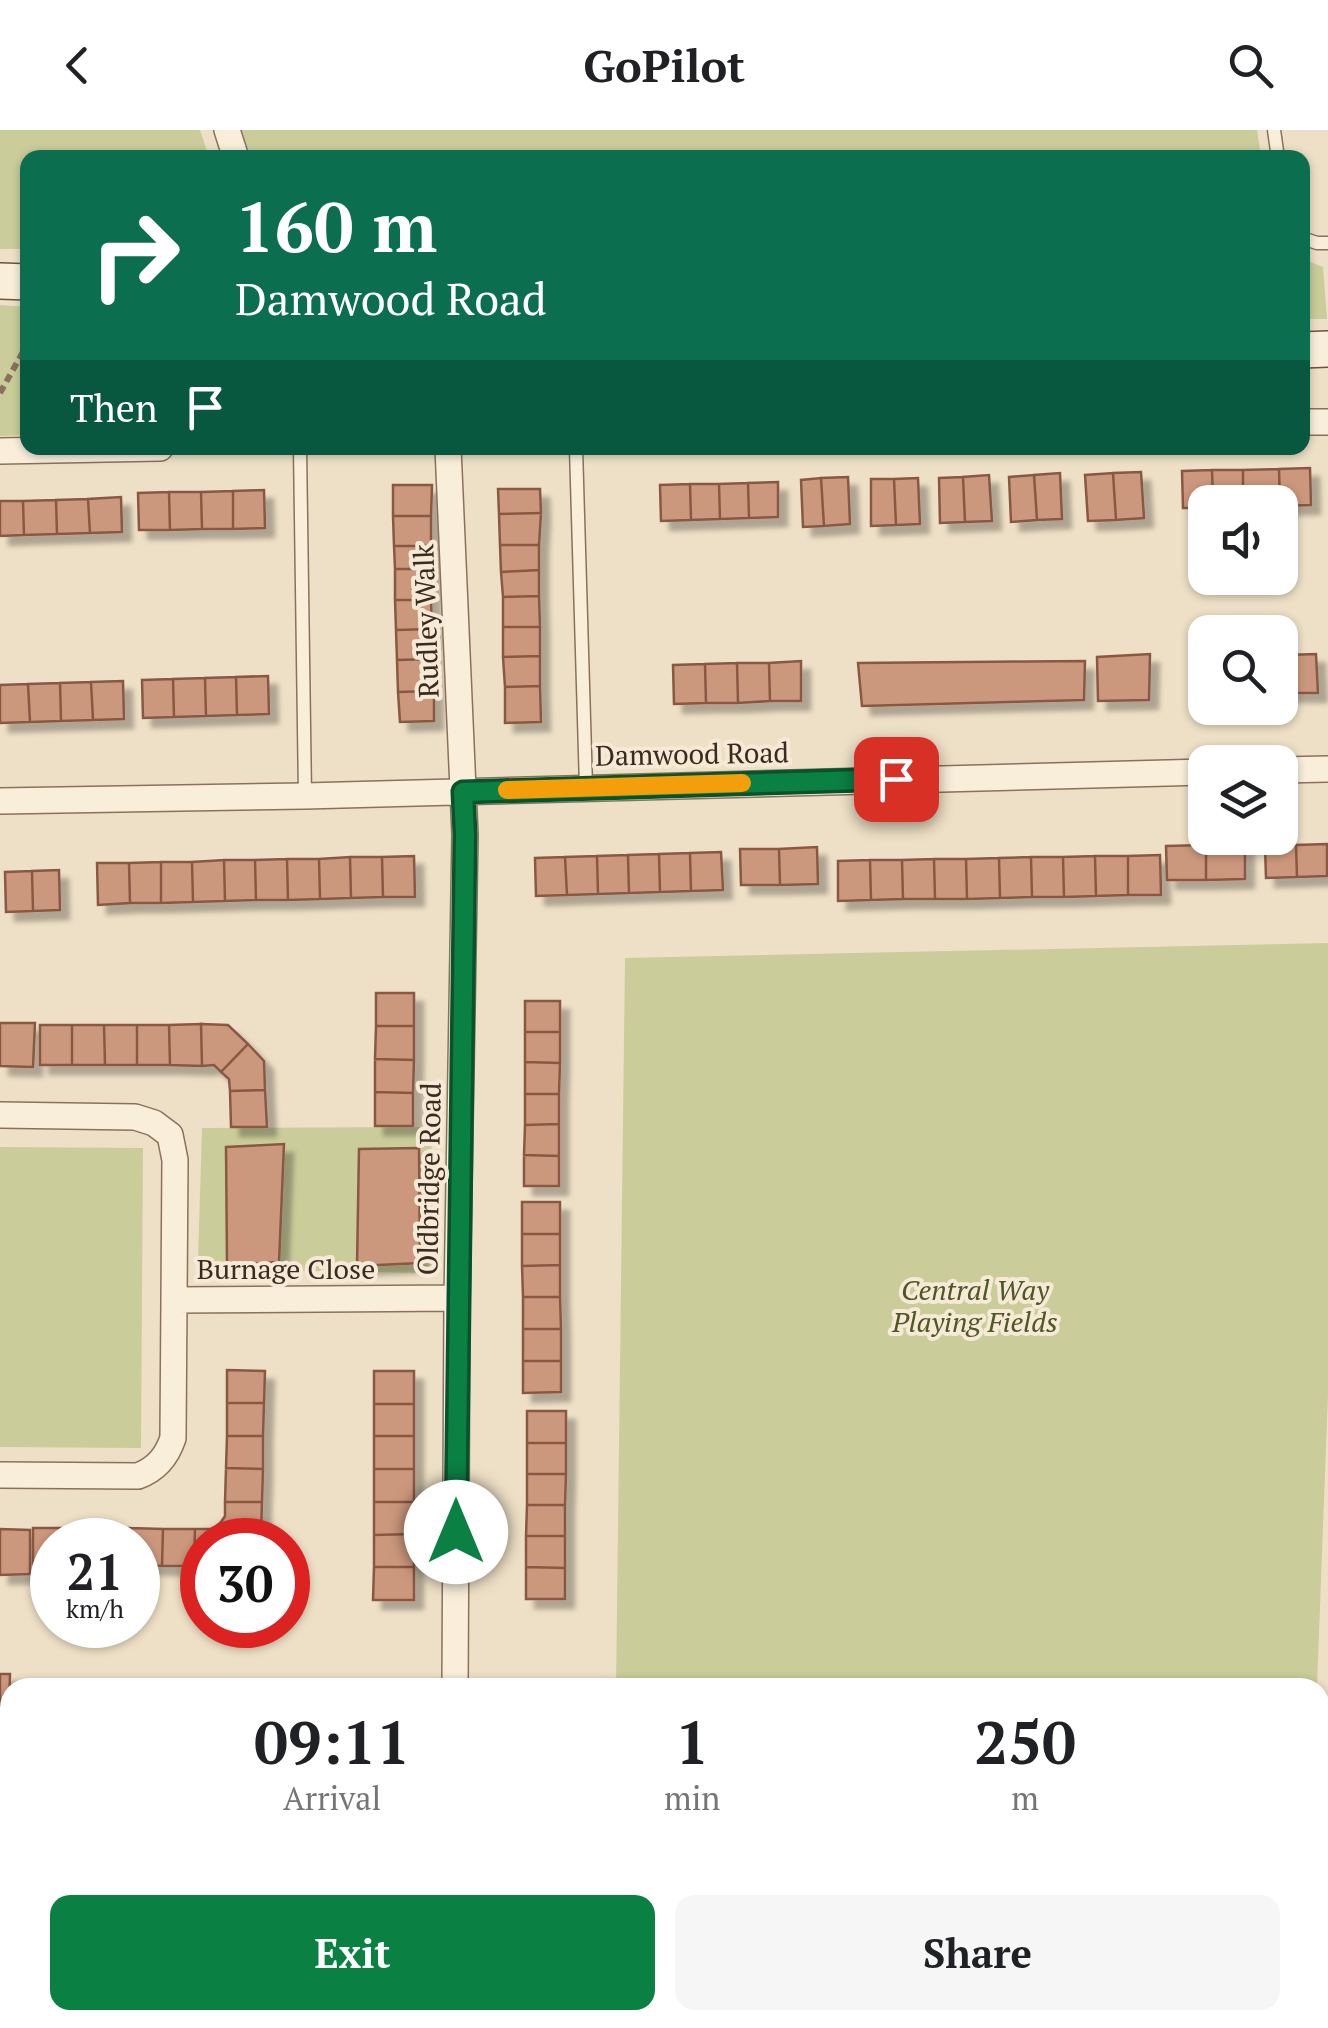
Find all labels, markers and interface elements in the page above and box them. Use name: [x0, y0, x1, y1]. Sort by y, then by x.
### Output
text: GoPilot: [583, 35, 745, 95]
icon: back: [50, 38, 105, 93]
icon: search: [1223, 38, 1278, 93]
text: 160 m: [235, 179, 437, 272]
icon: right: [70, 190, 200, 320]
text: Damwood Road: [235, 268, 547, 328]
icon: arrive: [178, 380, 233, 435]
text: Then: [70, 383, 158, 433]
map controls: [1188, 485, 1298, 855]
button: sound: [1188, 485, 1298, 595]
street label: Rudley Walk: [404, 543, 447, 698]
button: search: [1188, 615, 1298, 725]
street label: Damwood Road: [595, 733, 789, 774]
pin: [854, 737, 939, 822]
button: layers: [1188, 745, 1298, 855]
icon: arrive: [869, 752, 924, 807]
street label: Oldbridge Road: [408, 1082, 449, 1276]
street label: Burnage Close: [197, 1250, 375, 1287]
park label: Central Way Playing Fields: [891, 1271, 1058, 1340]
position arrow: [404, 1480, 508, 1584]
speed limit sign: 30: [180, 1518, 310, 1648]
text: 21: [67, 1538, 123, 1604]
text: km/h: [66, 1592, 124, 1625]
text: 09:11: [254, 1702, 410, 1781]
text: 1: [675, 1702, 709, 1781]
text: 250: [974, 1702, 1076, 1781]
text: Arrival: [283, 1777, 381, 1819]
text: min: [664, 1777, 720, 1819]
text: m: [1011, 1777, 1039, 1819]
button: Exit: [50, 1895, 655, 2010]
button: Share: [675, 1895, 1280, 2010]

